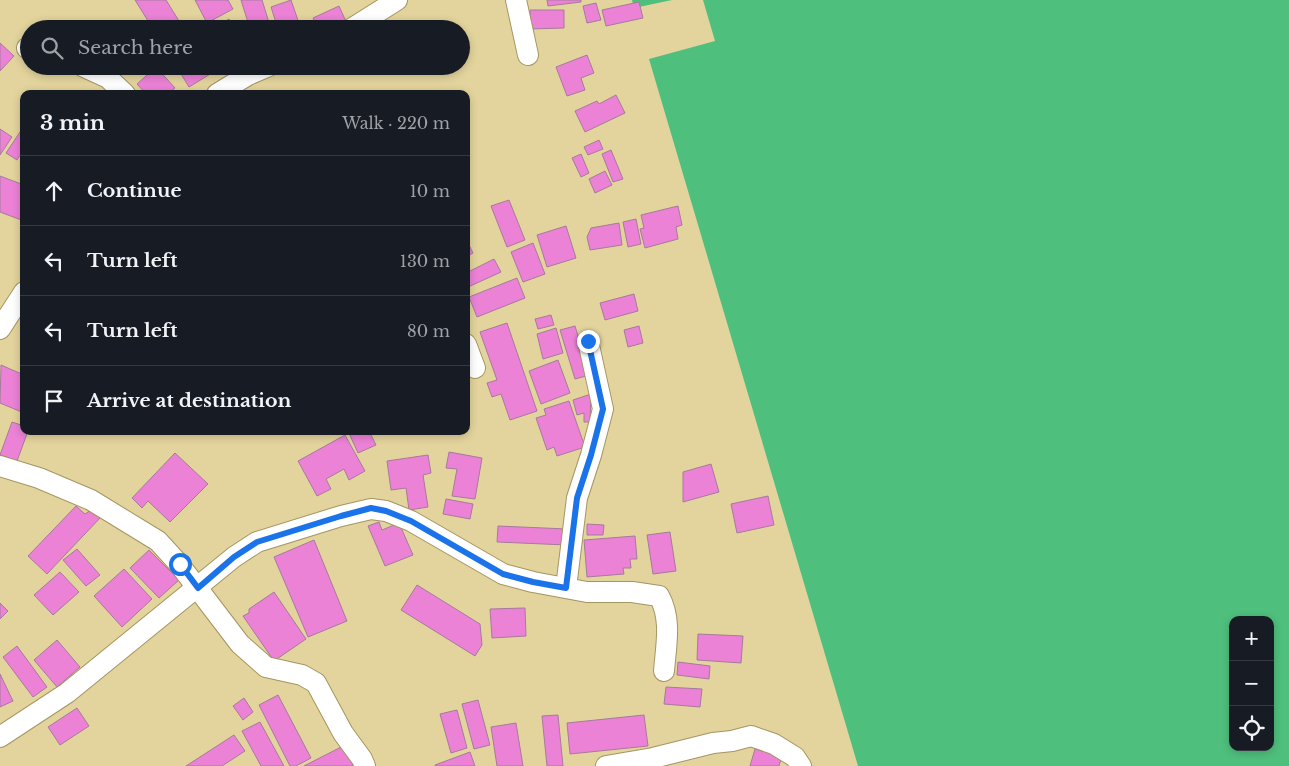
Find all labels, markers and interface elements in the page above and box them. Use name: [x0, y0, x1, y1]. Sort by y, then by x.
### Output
search box: [20, 20, 470, 75]
icon: search: [38, 34, 66, 62]
text: Search here: [78, 36, 193, 59]
text: 3 min: [40, 110, 105, 136]
text: Walk · 220 m: [342, 113, 450, 133]
icon: ahead: [40, 177, 68, 205]
text: Continue: [87, 179, 182, 202]
text: 10 m: [410, 181, 450, 201]
icon: left: [40, 247, 68, 275]
text: Turn left: [87, 249, 178, 272]
text: 130 m: [400, 251, 450, 271]
icon: left: [40, 317, 68, 345]
text: Turn left: [87, 319, 178, 342]
text: 80 m: [407, 321, 450, 341]
route end: [577, 330, 600, 353]
icon: arrive: [40, 387, 68, 415]
text: Arrive at destination: [87, 389, 291, 412]
route start: [169, 553, 192, 576]
map controls: [1229, 616, 1274, 751]
button: +: [1229, 616, 1274, 661]
button: −: [1229, 661, 1274, 706]
button: locate: [1229, 706, 1274, 751]

